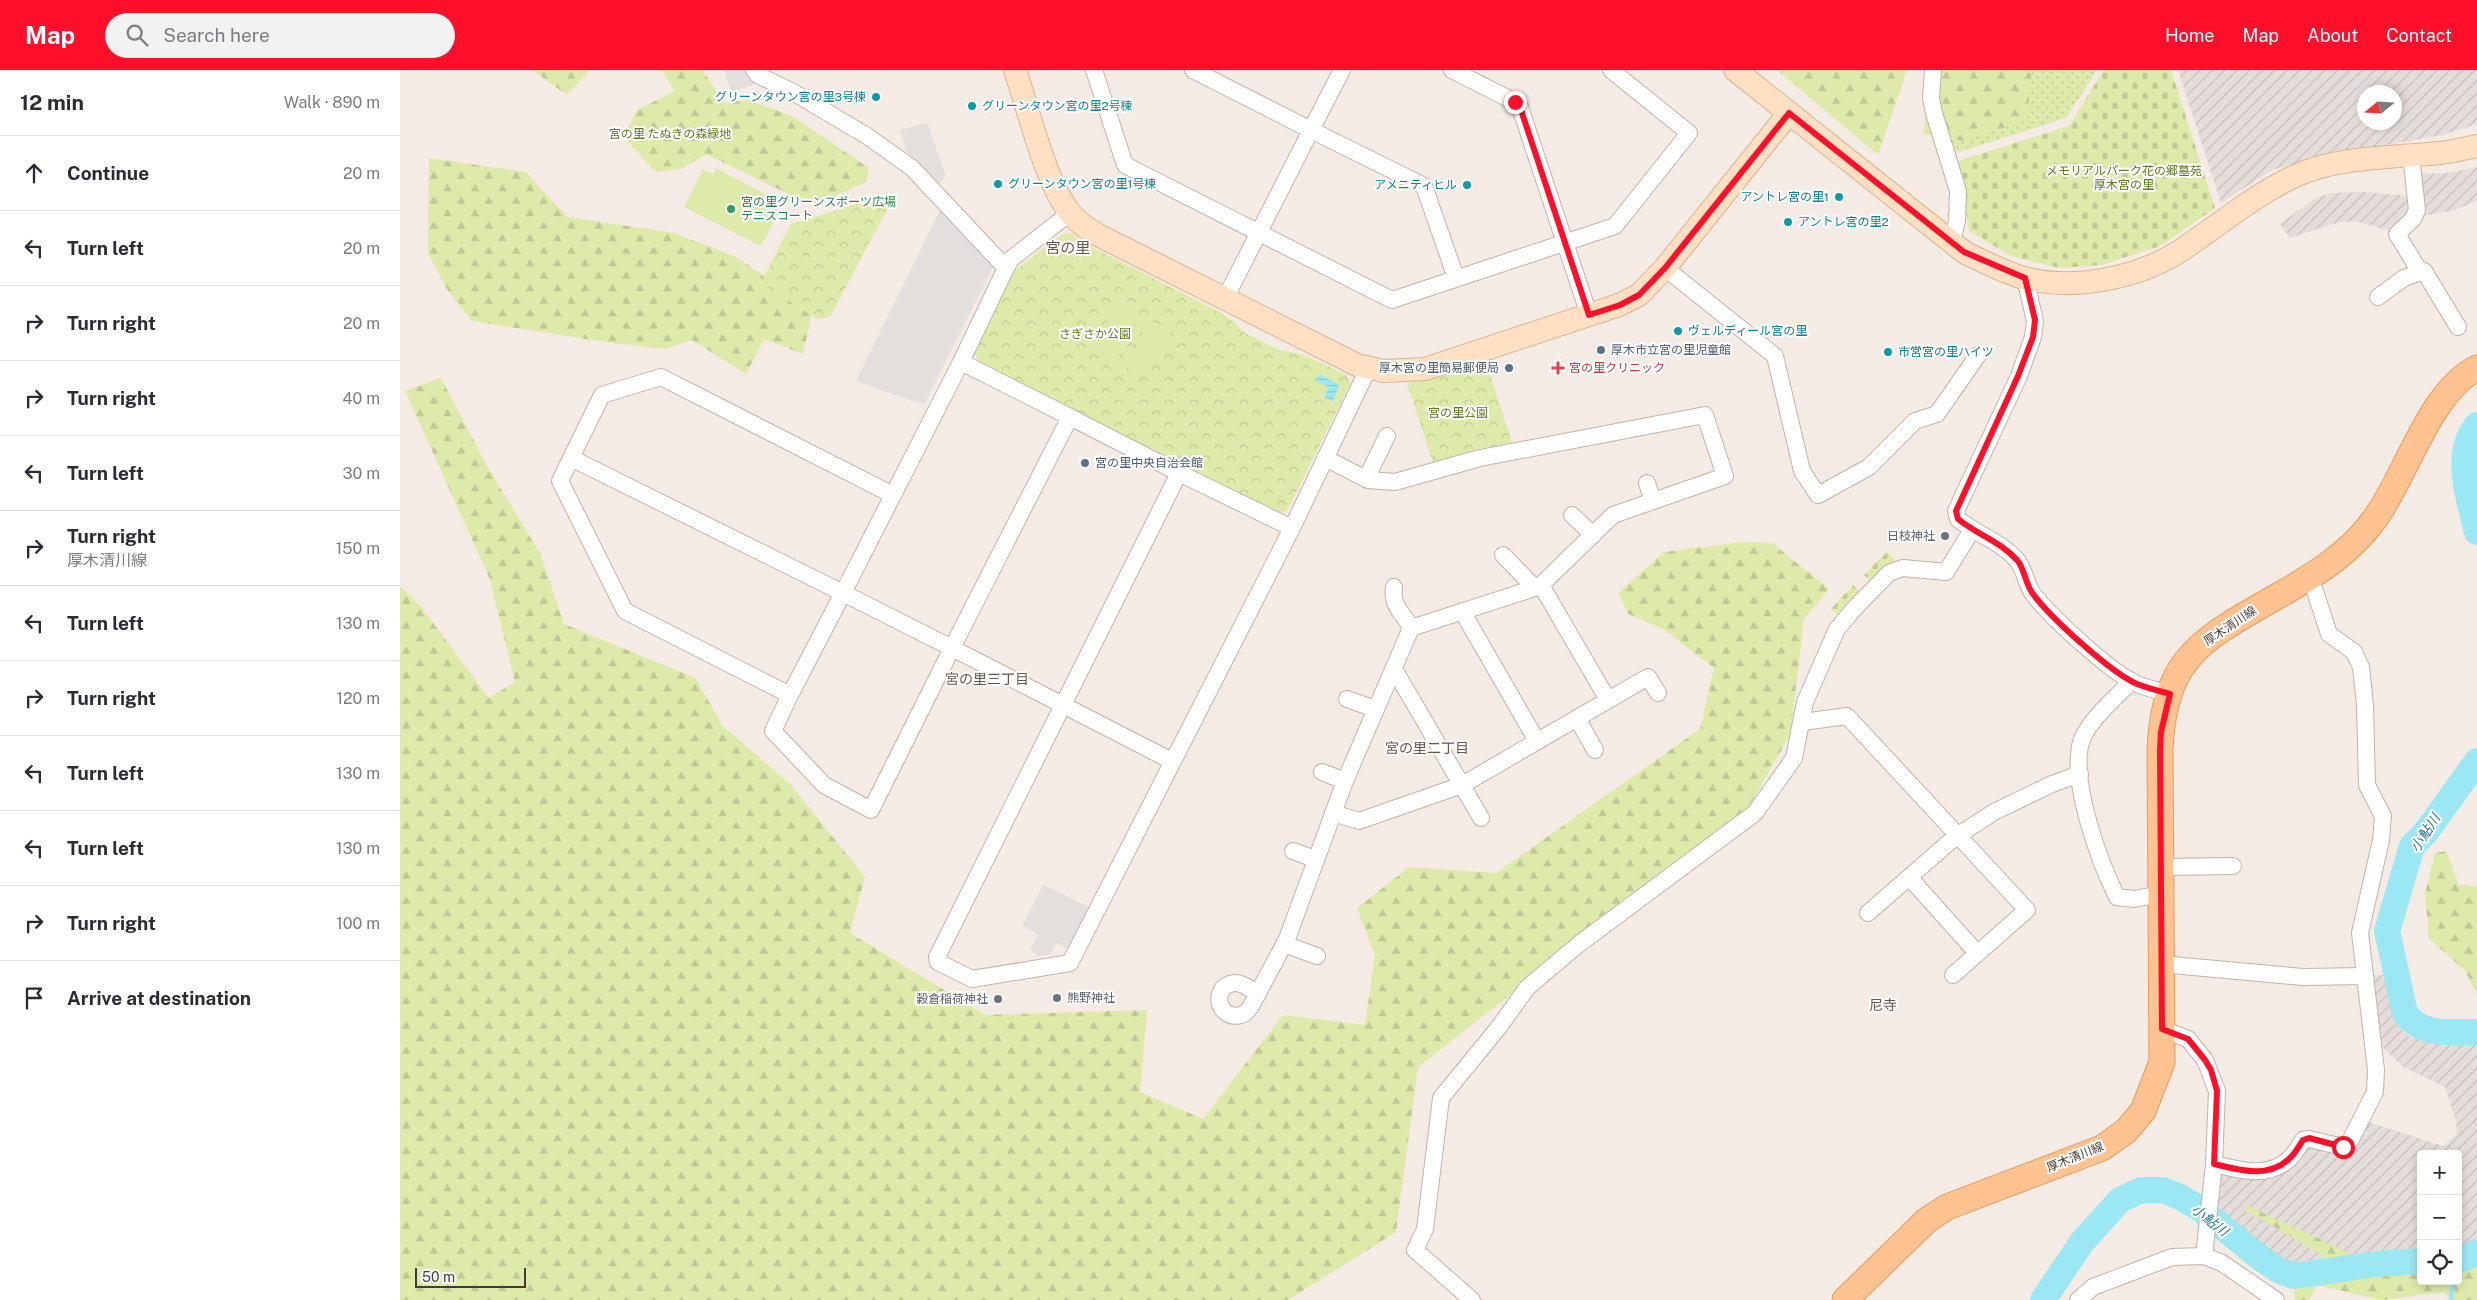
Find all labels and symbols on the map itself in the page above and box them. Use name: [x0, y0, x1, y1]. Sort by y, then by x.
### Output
north arrow: [2357, 85, 2402, 130]
place label: グリーンタウン宮の里3号棟: [715, 90, 866, 104]
marker: グリーンタウン宮の里3号棟: [870, 91, 882, 103]
route end: [1504, 91, 1527, 114]
place label: グリーンタウン宮の里2号棟: [982, 99, 1133, 113]
marker: グリーンタウン宮の里2号棟: [966, 100, 978, 112]
park label: 宮の里 たぬきの森緑地: [609, 127, 731, 141]
park label: メモリアルパーク花の郷墓苑 厚木宮の里: [2046, 164, 2202, 192]
place label: グリーンタウン宮の里1号棟: [1008, 177, 1156, 191]
marker: グリーンタウン宮の里1号棟: [992, 178, 1004, 190]
place label: アメニティヒル: [1374, 178, 1457, 192]
marker: アメニティヒル: [1461, 179, 1473, 191]
place label: アントレ宮の里1: [1741, 190, 1829, 204]
marker: アントレ宮の里1: [1833, 191, 1845, 203]
place label: 宮の里グリーンスポーツ広場 テニスコート: [741, 195, 896, 223]
marker: 宮の里グリーンスポーツ広場 テニスコート: [725, 203, 737, 215]
place label: アントレ宮の里2: [1798, 215, 1889, 229]
marker: アントレ宮の里2: [1782, 216, 1794, 228]
district label: 宮の里: [1045, 239, 1091, 256]
place label: ヴェルディール宮の里: [1688, 324, 1807, 338]
marker: ヴェルディール宮の里: [1672, 325, 1684, 337]
park label: さぎさか公園: [1059, 327, 1131, 341]
place label: 厚木市立宮の里児童館: [1611, 343, 1731, 357]
marker: 厚木市立宮の里児童館: [1595, 344, 1607, 356]
place label: 市営宮の里ハイツ: [1898, 345, 1994, 359]
marker: 市営宮の里ハイツ: [1882, 346, 1894, 358]
place label: 厚木宮の里簡易郵便局: [1379, 361, 1499, 375]
marker: 宮の里クリニック: [1551, 361, 1565, 375]
place label: 宮の里クリニック: [1569, 361, 1665, 375]
marker: 厚木宮の里簡易郵便局: [1503, 362, 1515, 374]
park label: 宮の里公園: [1428, 406, 1488, 420]
place label: 宮の里中央自治会館: [1095, 456, 1203, 470]
marker: 宮の里中央自治会館: [1079, 457, 1091, 469]
place label: 日枝神社: [1887, 529, 1935, 543]
marker: 日枝神社: [1939, 530, 1951, 542]
street label: 厚木清川線: [2201, 603, 2259, 649]
district label: 宮の里三丁目: [945, 671, 1029, 687]
district label: 宮の里二丁目: [1385, 740, 1469, 756]
water label: 小鮎川: [2407, 809, 2444, 855]
place label: 熊野神社: [1067, 991, 1115, 1005]
place label: 穀倉稲荷神社: [916, 992, 988, 1006]
marker: 熊野神社: [1051, 992, 1063, 1004]
marker: 穀倉稲荷神社: [992, 993, 1004, 1005]
district label: 尼寺: [1869, 997, 1897, 1013]
route start: [2332, 1136, 2355, 1159]
street label: 厚木清川線: [2045, 1139, 2105, 1175]
water label: 小鮎川: [2189, 1201, 2233, 1240]
scale bar: [415, 1265, 526, 1288]

